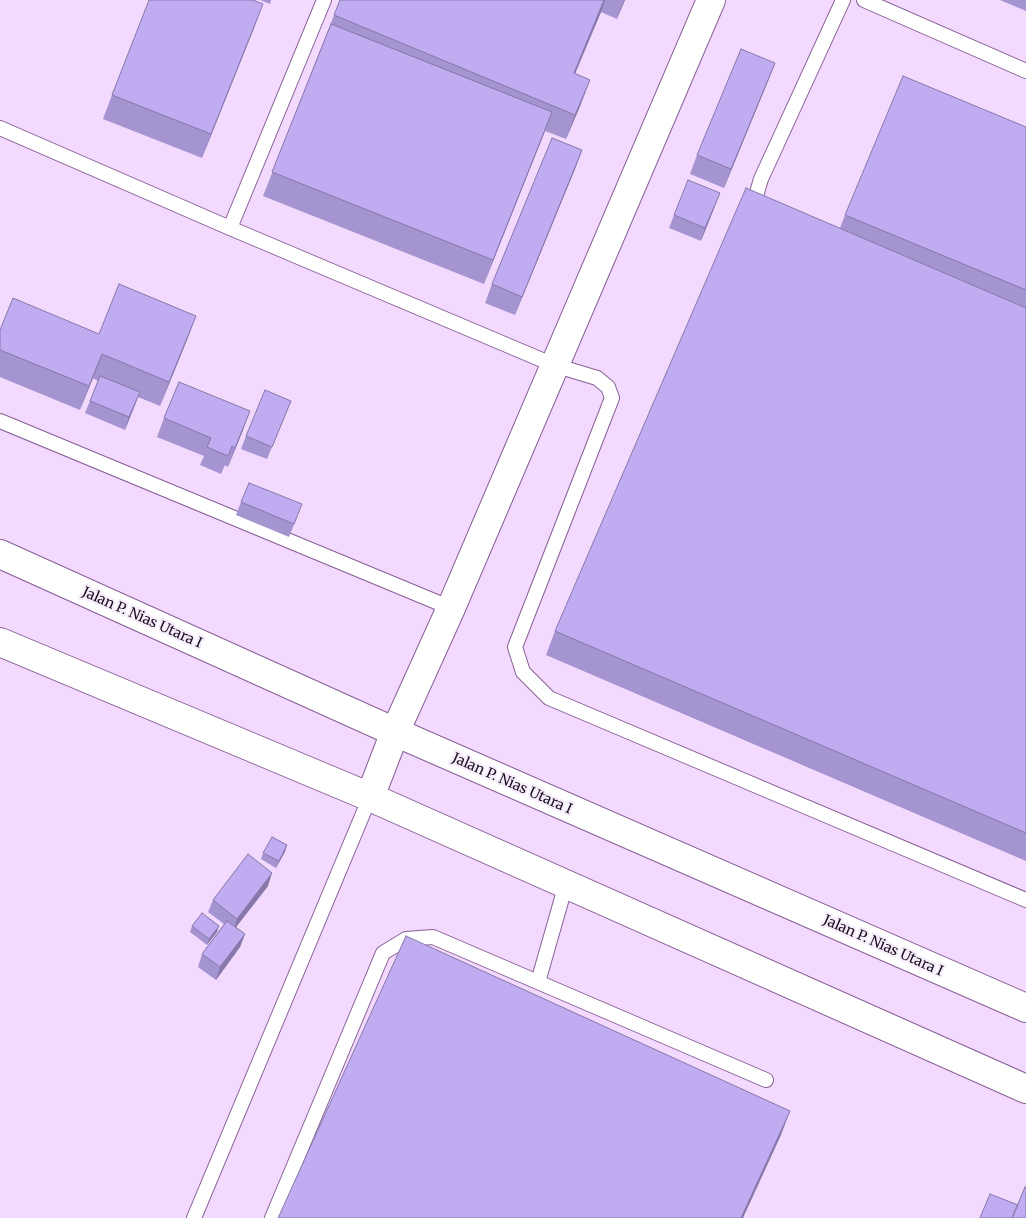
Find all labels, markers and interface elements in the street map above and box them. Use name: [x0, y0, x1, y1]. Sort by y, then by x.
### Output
street label: Jalan P. Nias Utara I: [80, 584, 204, 652]
street label: Jalan P. Nias Utara I: [450, 750, 574, 818]
street label: Jalan P. Nias Utara I: [821, 912, 945, 980]

